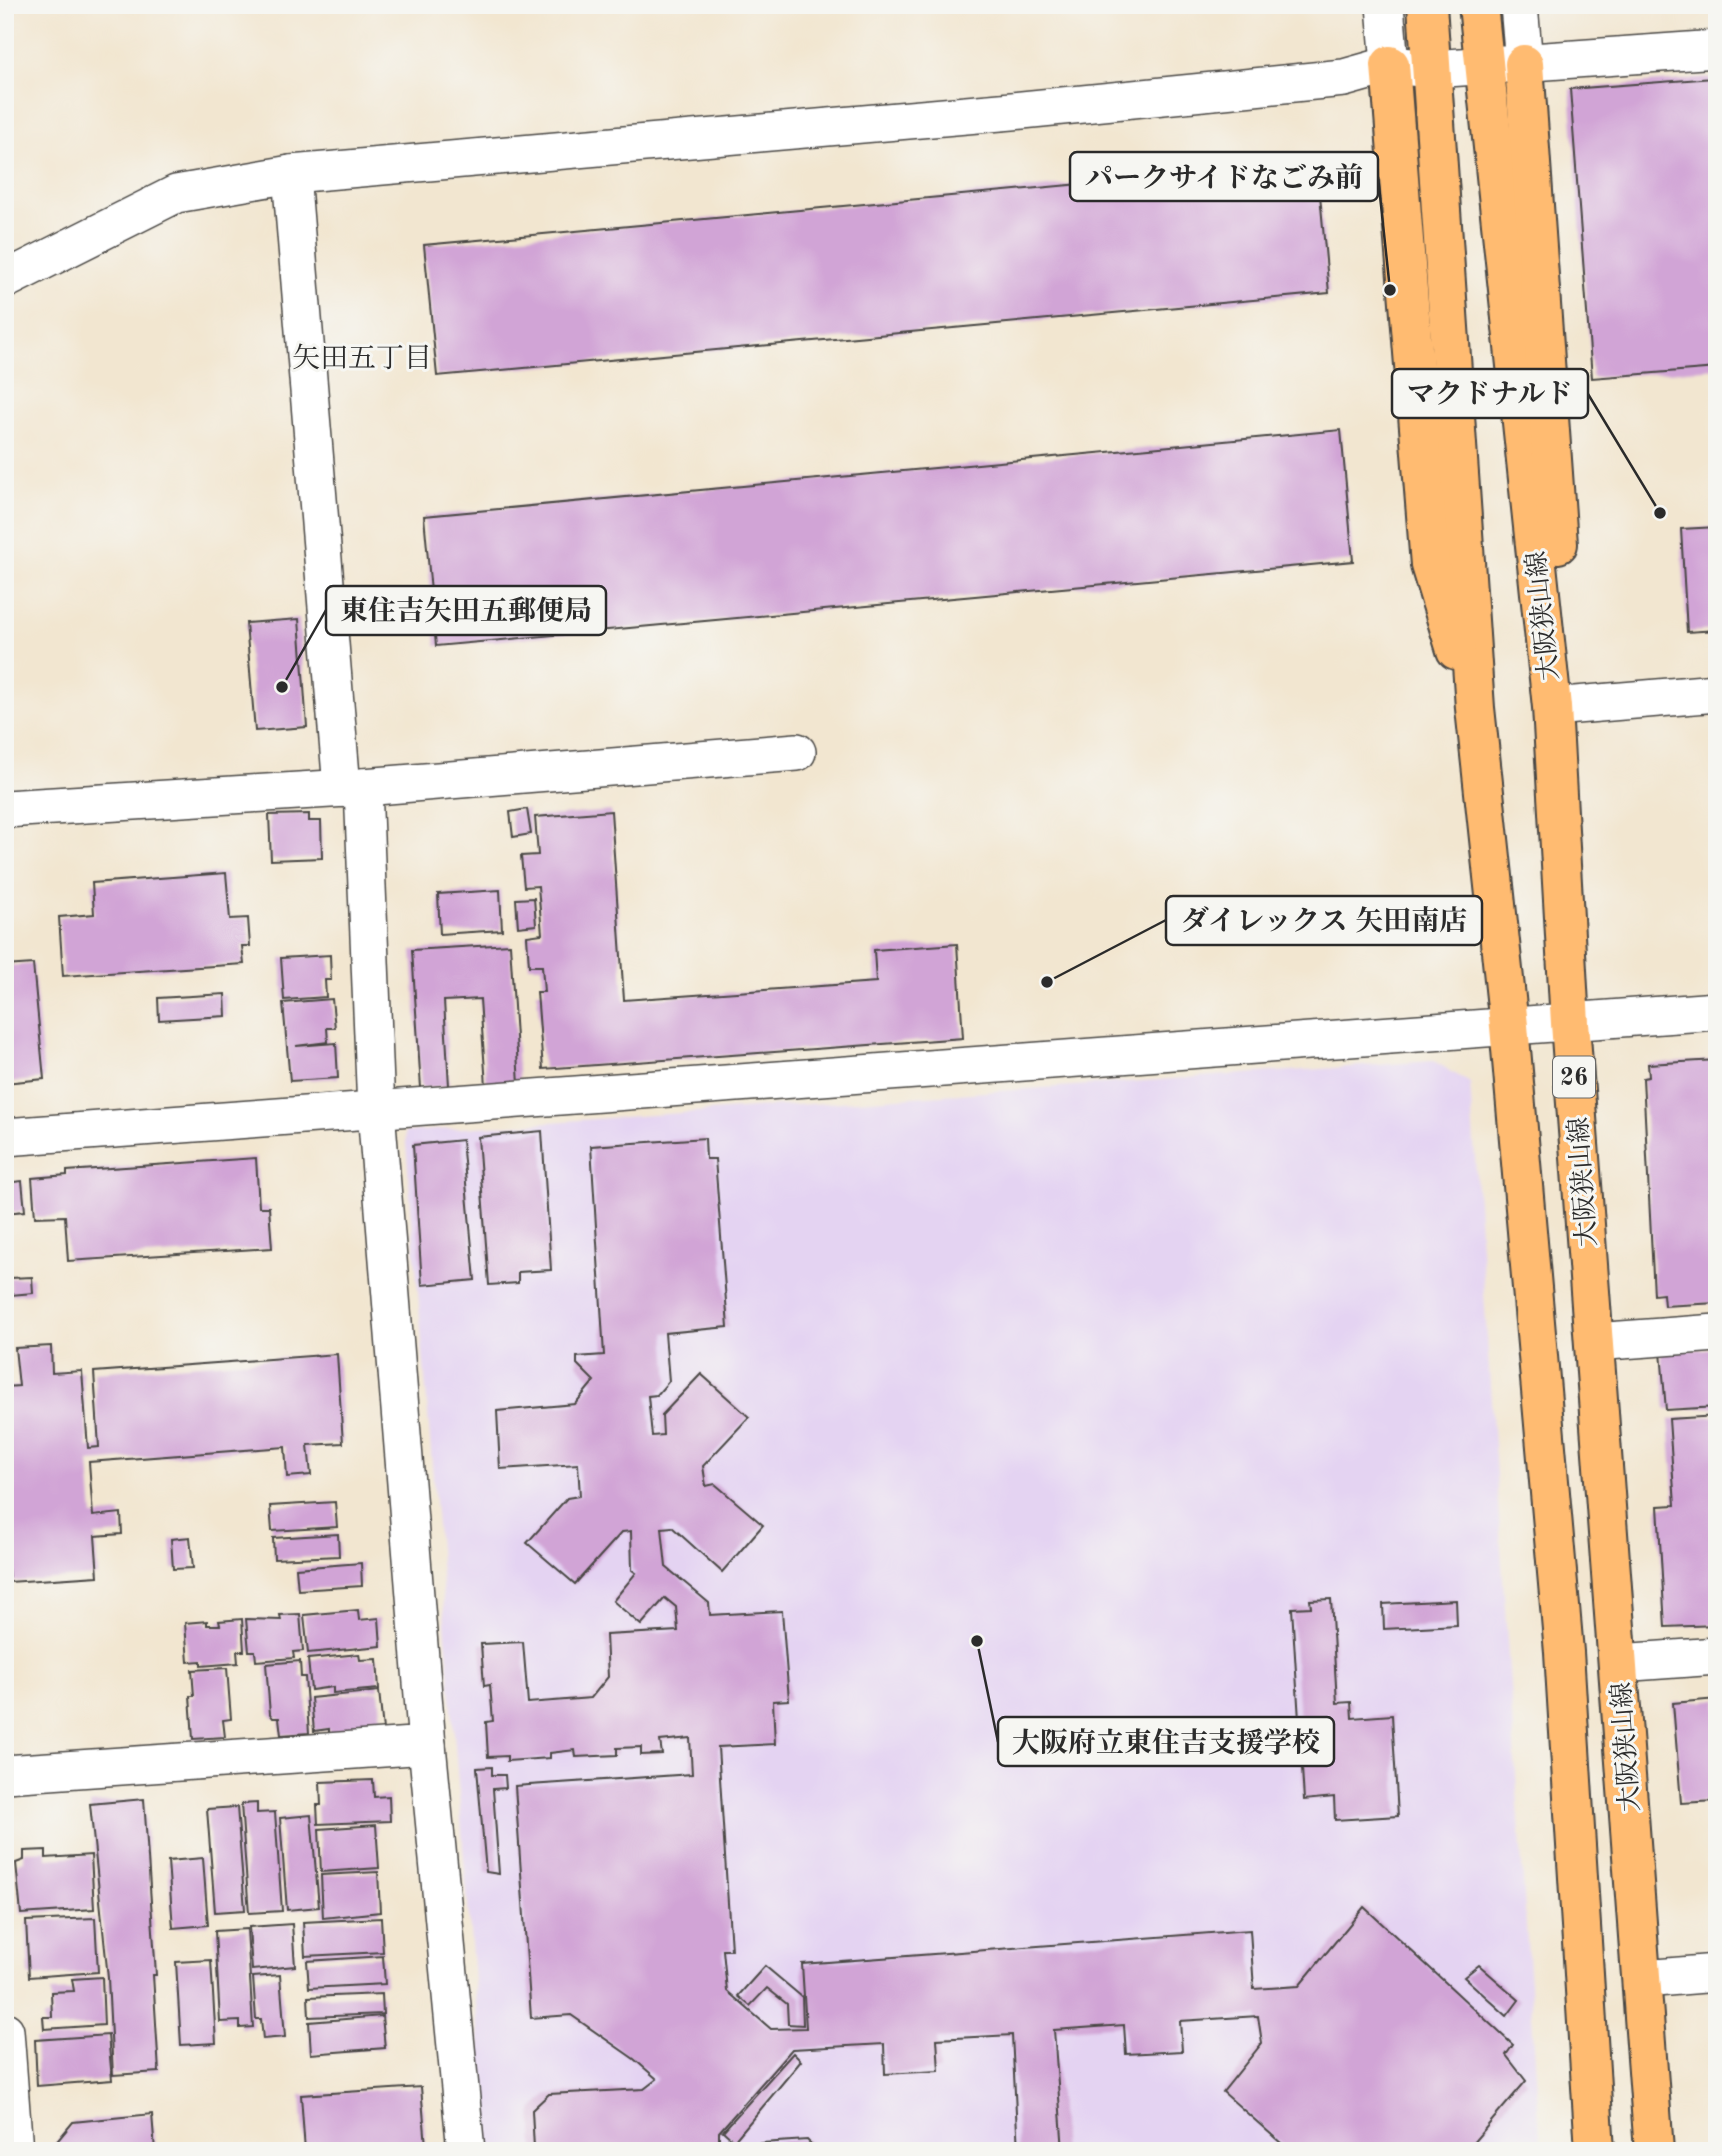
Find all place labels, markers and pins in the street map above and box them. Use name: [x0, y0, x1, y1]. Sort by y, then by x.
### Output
callout: パークサイドなごみ前: [1070, 152, 1378, 201]
callout: マクドナルド: [1392, 369, 1588, 418]
callout: 東住吉矢田五郵便局: [326, 586, 606, 635]
callout: ダイレックス 矢田南店: [1166, 896, 1482, 945]
callout: 大阪府立東住吉支援学校: [998, 1717, 1334, 1766]

